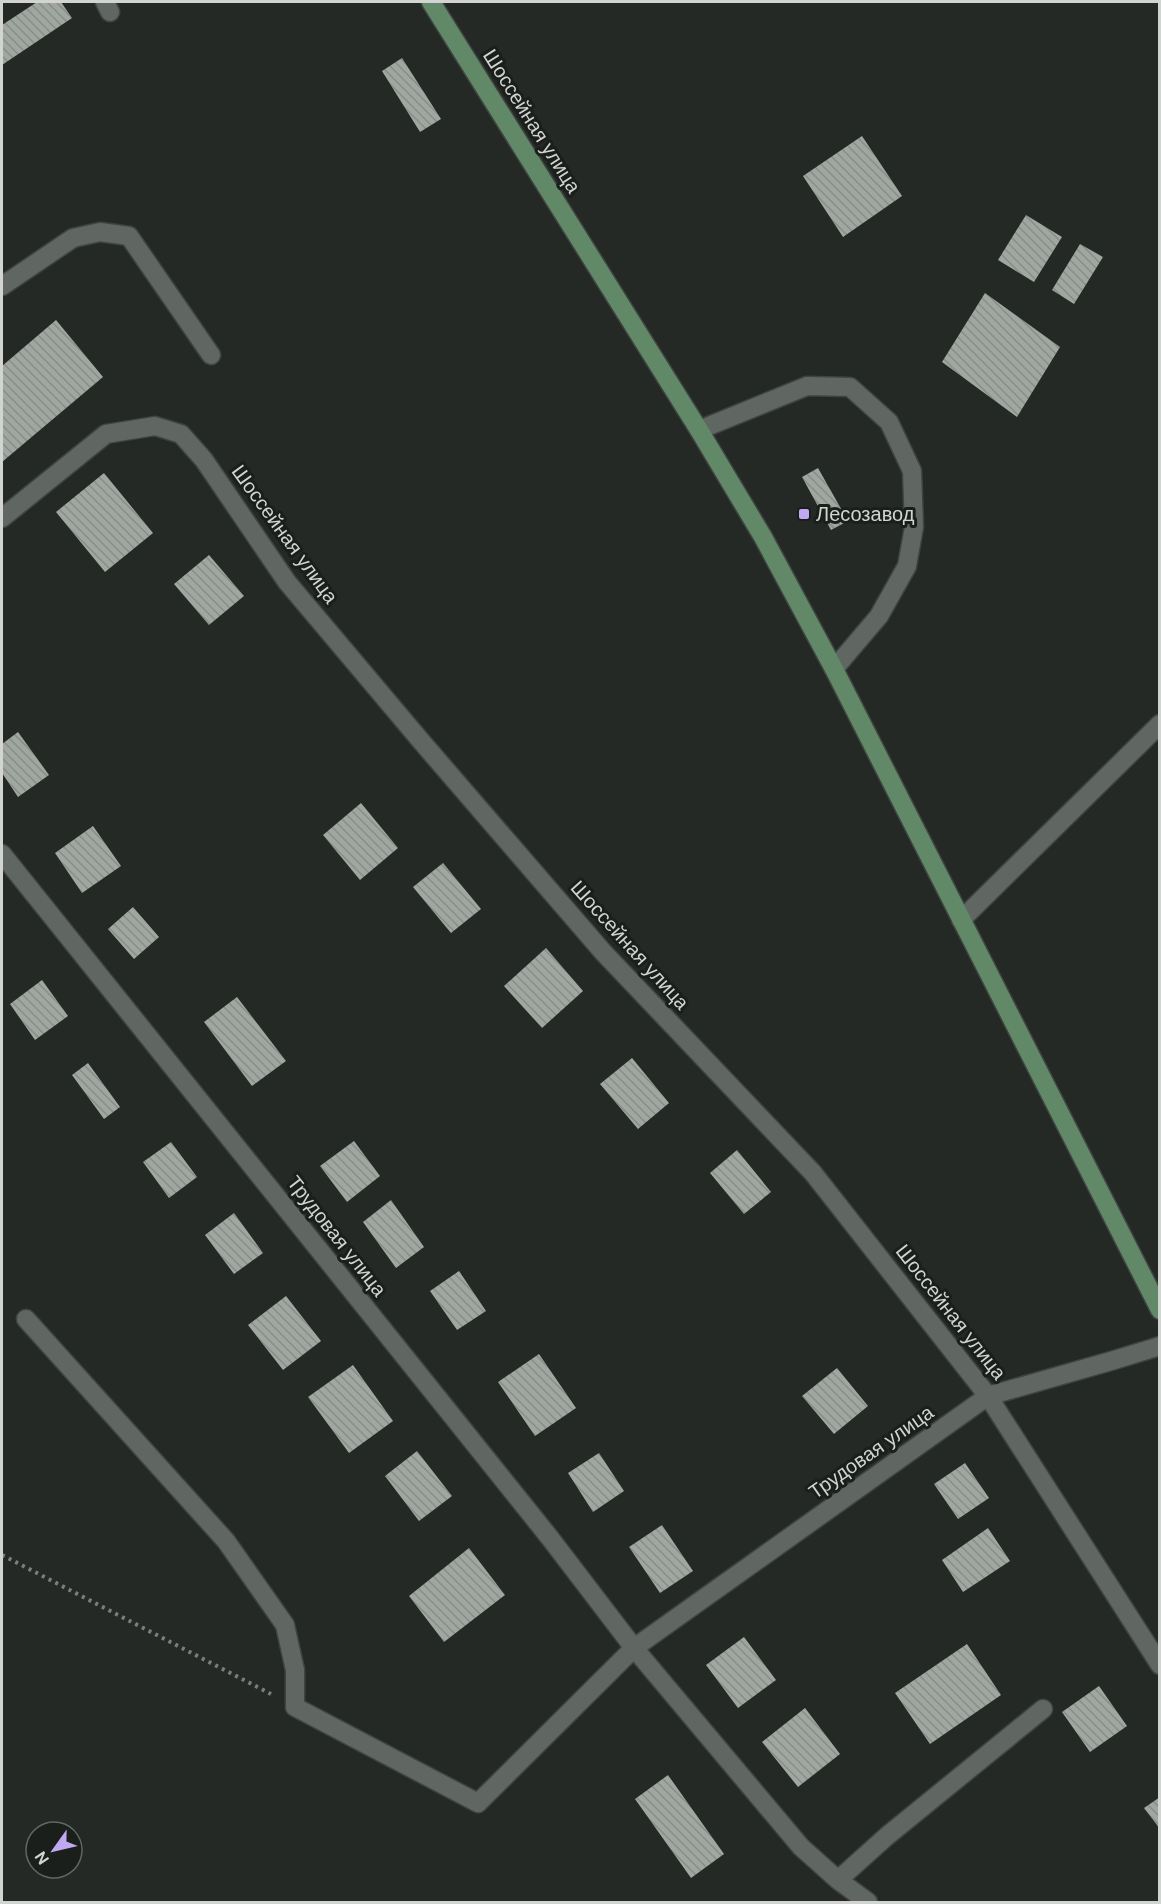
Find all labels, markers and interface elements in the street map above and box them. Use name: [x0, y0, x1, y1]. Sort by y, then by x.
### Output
street label: Шоссейная улица: [477, 44, 587, 199]
street label: Шоссейная улица: [226, 460, 345, 609]
place label: Лесозавод: [816, 501, 915, 527]
marker: Лесозавод: [797, 507, 811, 521]
street label: Шоссейная улица: [565, 875, 695, 1016]
street label: Трудовая улица: [282, 1170, 393, 1303]
street label: Шоссейная улица: [890, 1239, 1013, 1386]
street label: Трудовая улица: [803, 1399, 939, 1505]
north arrow: [24, 1820, 84, 1880]
text: N: [30, 1847, 54, 1869]

